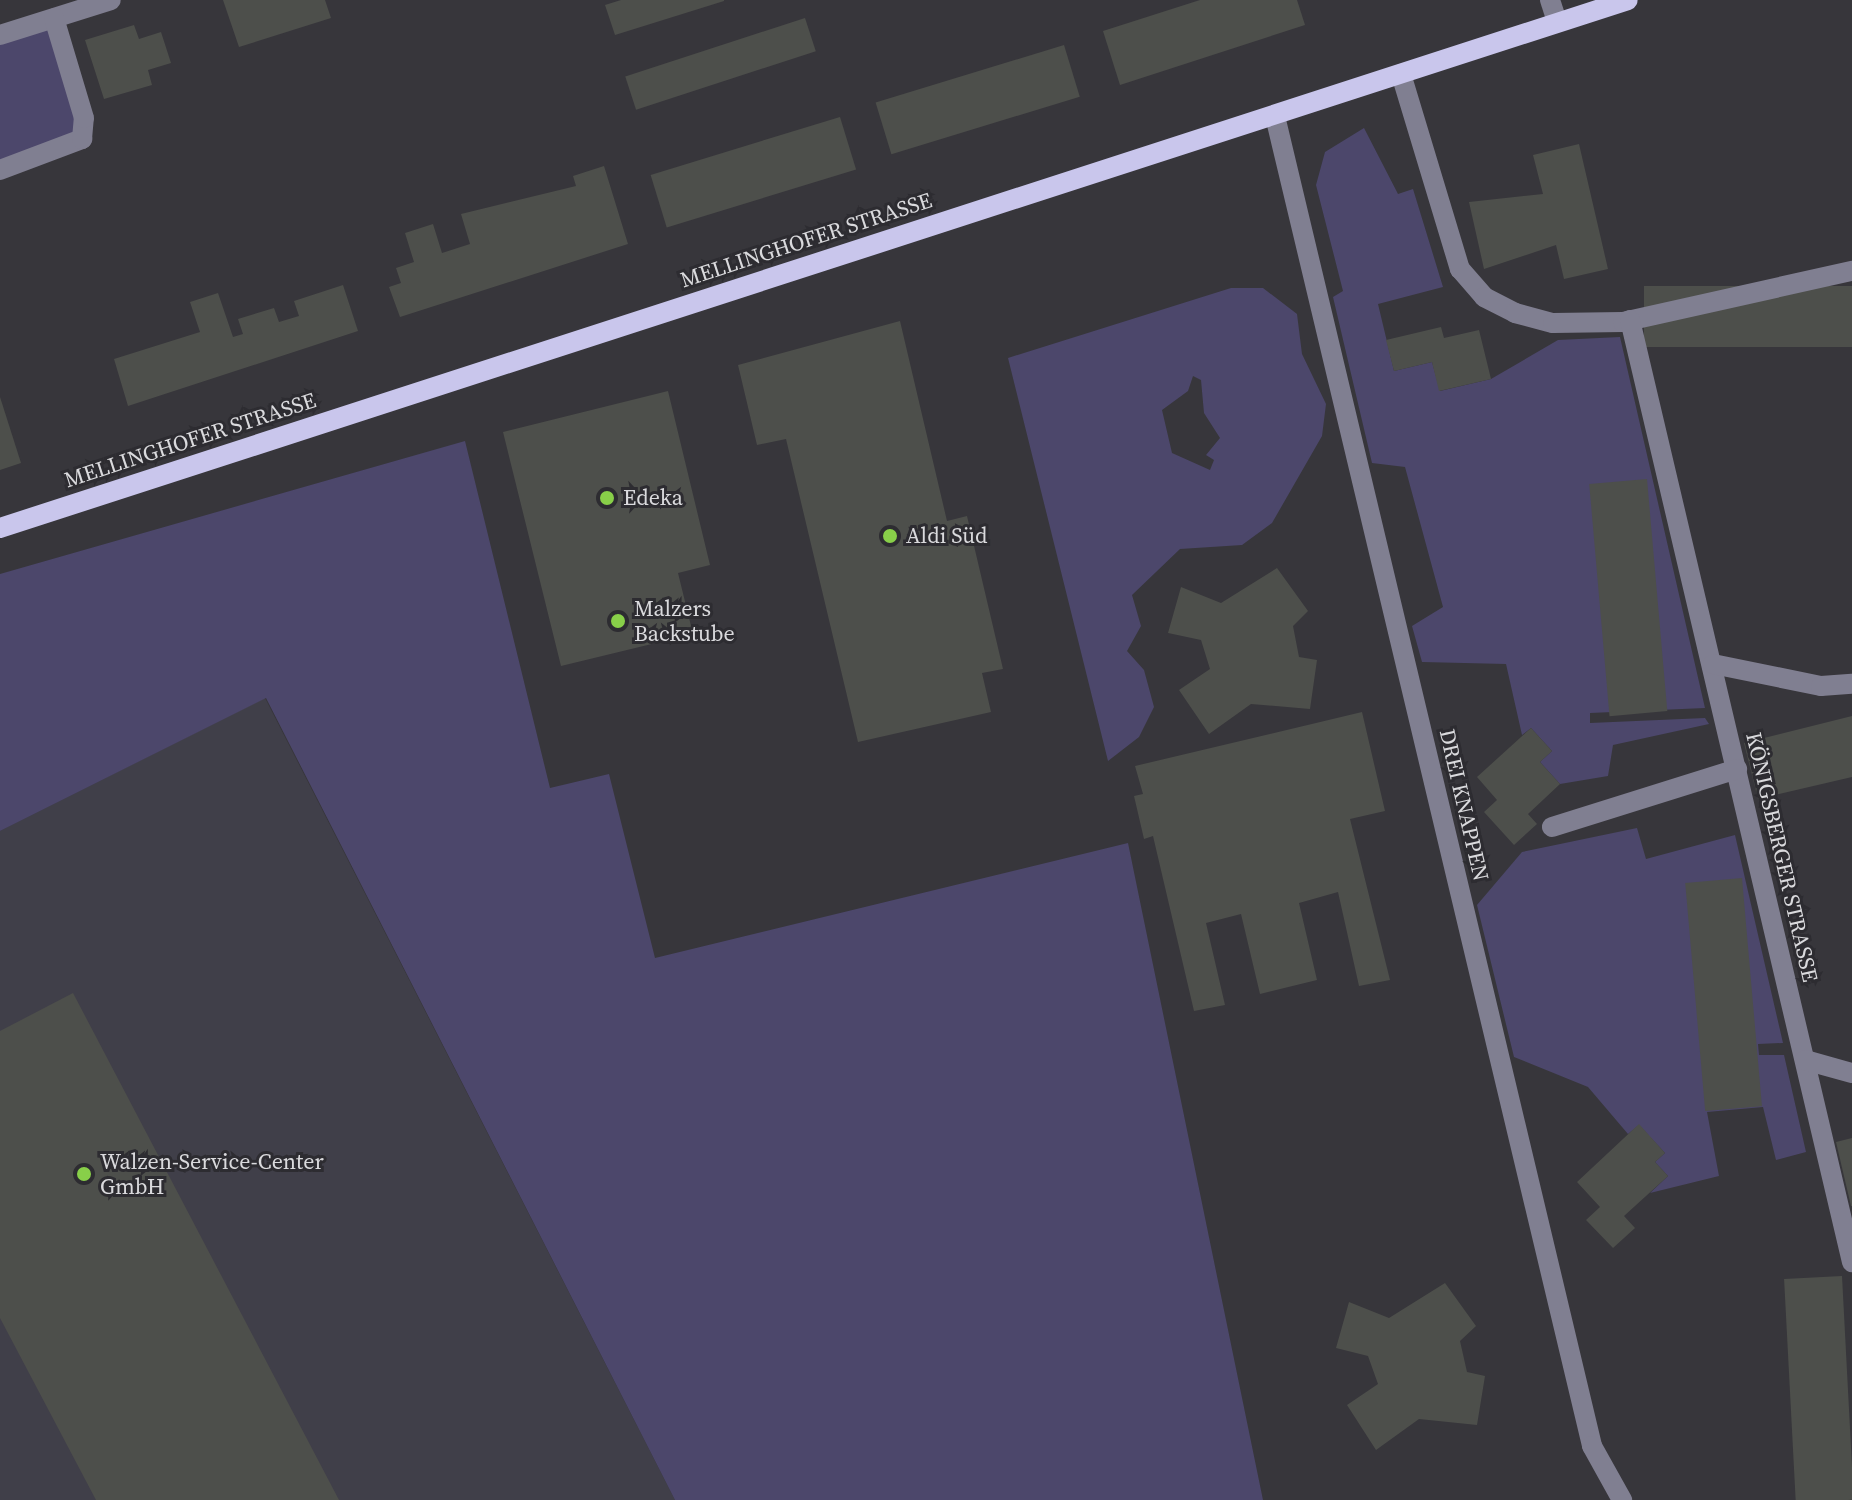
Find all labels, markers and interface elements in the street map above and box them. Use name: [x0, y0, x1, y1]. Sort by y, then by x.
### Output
street label: MELLINGHOFER STRASSE: [677, 187, 935, 293]
street label: MELLINGHOFER STRASSE: [61, 387, 319, 493]
place label: Edeka: [623, 485, 683, 511]
marker: Edeka: [598, 489, 616, 507]
place label: Aldi Süd: [906, 523, 987, 549]
marker: Aldi Süd: [881, 527, 899, 545]
place label: Malzers Backstube: [634, 595, 735, 646]
marker: Malzers Backstube: [609, 612, 627, 630]
street label: DREI KNAPPEN: [1434, 726, 1494, 884]
street label: KÖNIGSBERGER STRASSE: [1740, 730, 1824, 984]
place label: Walzen-Service-Center GmbH: [100, 1148, 324, 1200]
marker: Walzen-Service-Center GmbH: [75, 1165, 93, 1183]

